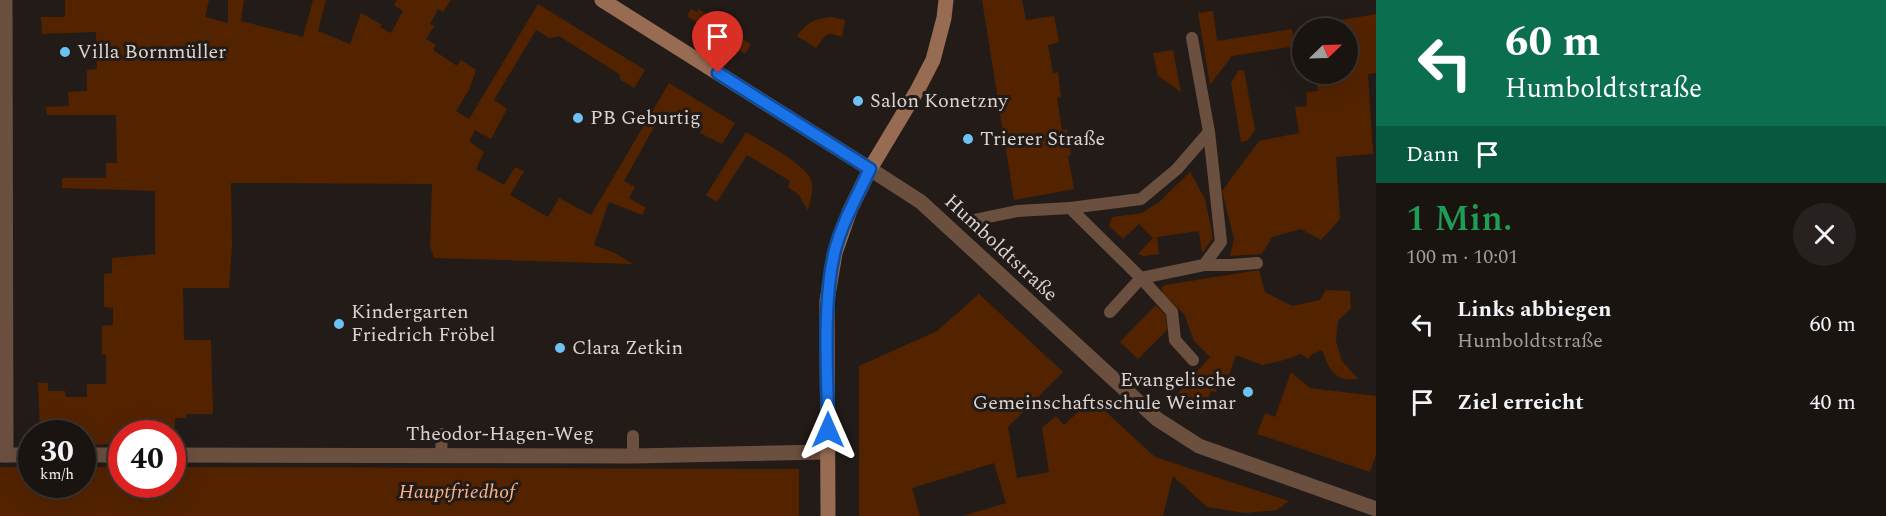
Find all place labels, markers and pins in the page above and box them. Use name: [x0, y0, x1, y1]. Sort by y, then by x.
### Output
pin: [692, 11, 743, 73]
place label: Villa Bornmüller: [77, 37, 226, 67]
marker: Villa Bornmüller: [58, 45, 72, 59]
place label: Salon Konetzny: [870, 86, 1009, 116]
marker: Salon Konetzny: [851, 94, 865, 108]
place label: PB Geburtig: [590, 103, 701, 133]
marker: PB Geburtig: [571, 111, 585, 125]
place label: Trierer Straße: [980, 124, 1105, 154]
marker: Trierer Straße: [961, 132, 975, 146]
place label: Kindergarten Friedrich Fröbel: [351, 297, 495, 350]
marker: Kindergarten Friedrich Fröbel: [332, 317, 346, 331]
place label: Clara Zetkin: [572, 333, 683, 363]
marker: Clara Zetkin: [553, 341, 567, 355]
place label: Evangelische Gemeinschaftsschule Weimar: [973, 365, 1236, 418]
marker: Evangelische Gemeinschaftsschule Weimar: [1241, 385, 1255, 399]

